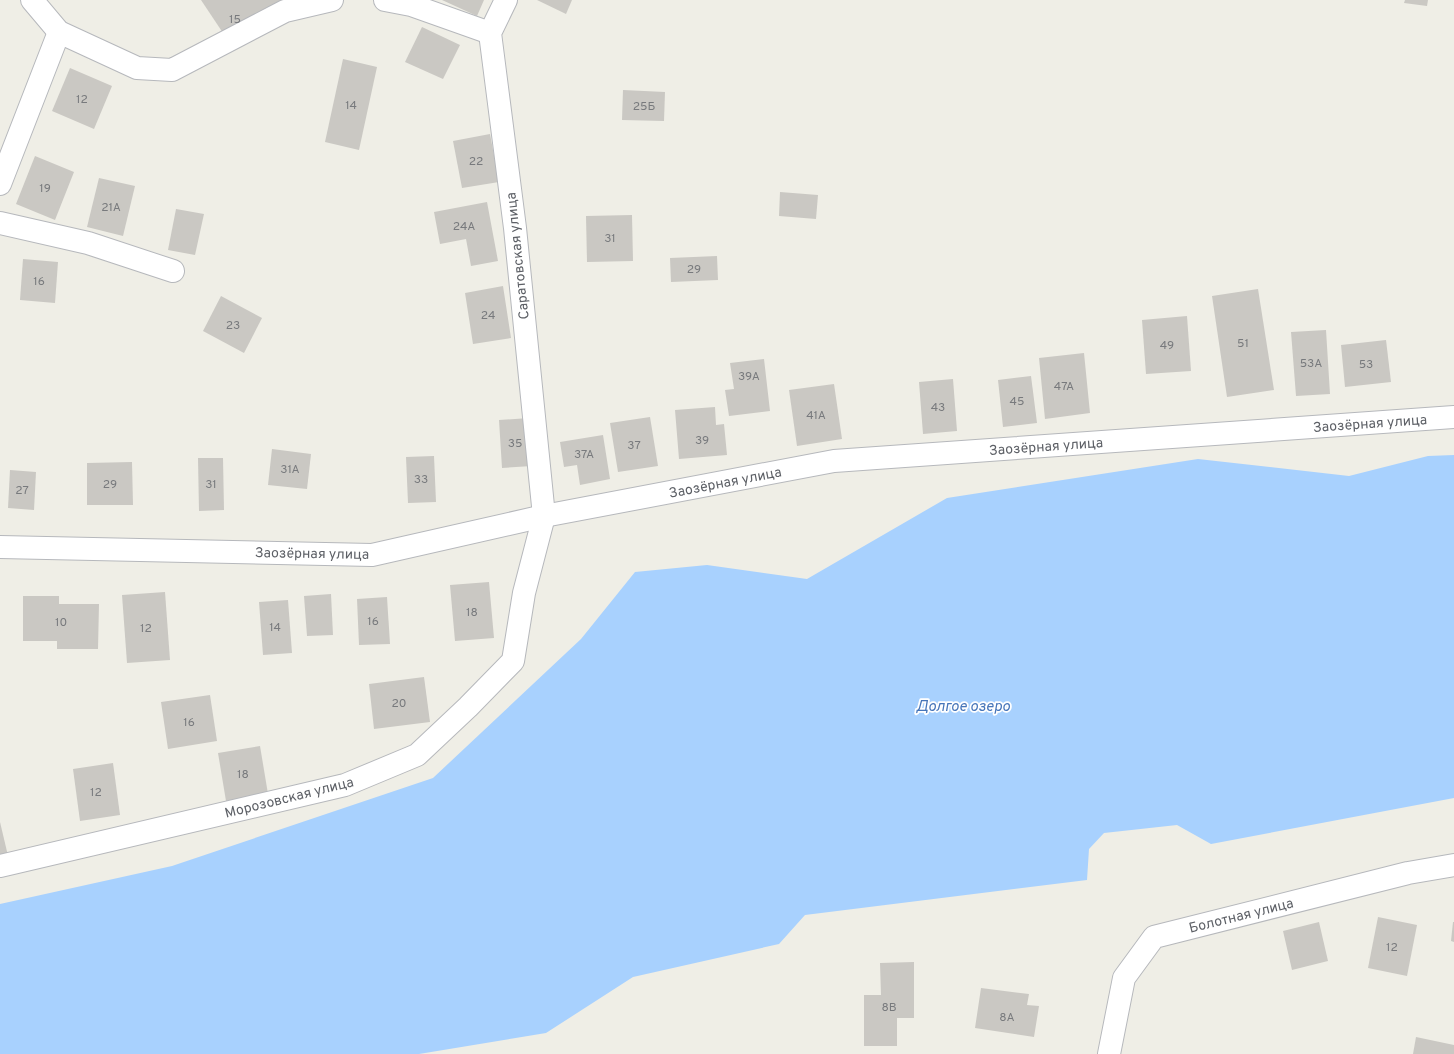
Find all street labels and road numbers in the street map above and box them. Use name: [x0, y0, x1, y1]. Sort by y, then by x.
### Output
street label: Саратовская улица: [503, 191, 534, 320]
street label: Заозёрная улица: [1312, 412, 1428, 437]
street label: Заозёрная улица: [988, 435, 1104, 460]
street label: Заозёрная улица: [667, 464, 783, 503]
street label: Заозёрная улица: [255, 545, 369, 564]
street label: Морозовская улица: [223, 774, 356, 823]
street label: Болотная улица: [1187, 895, 1295, 938]

